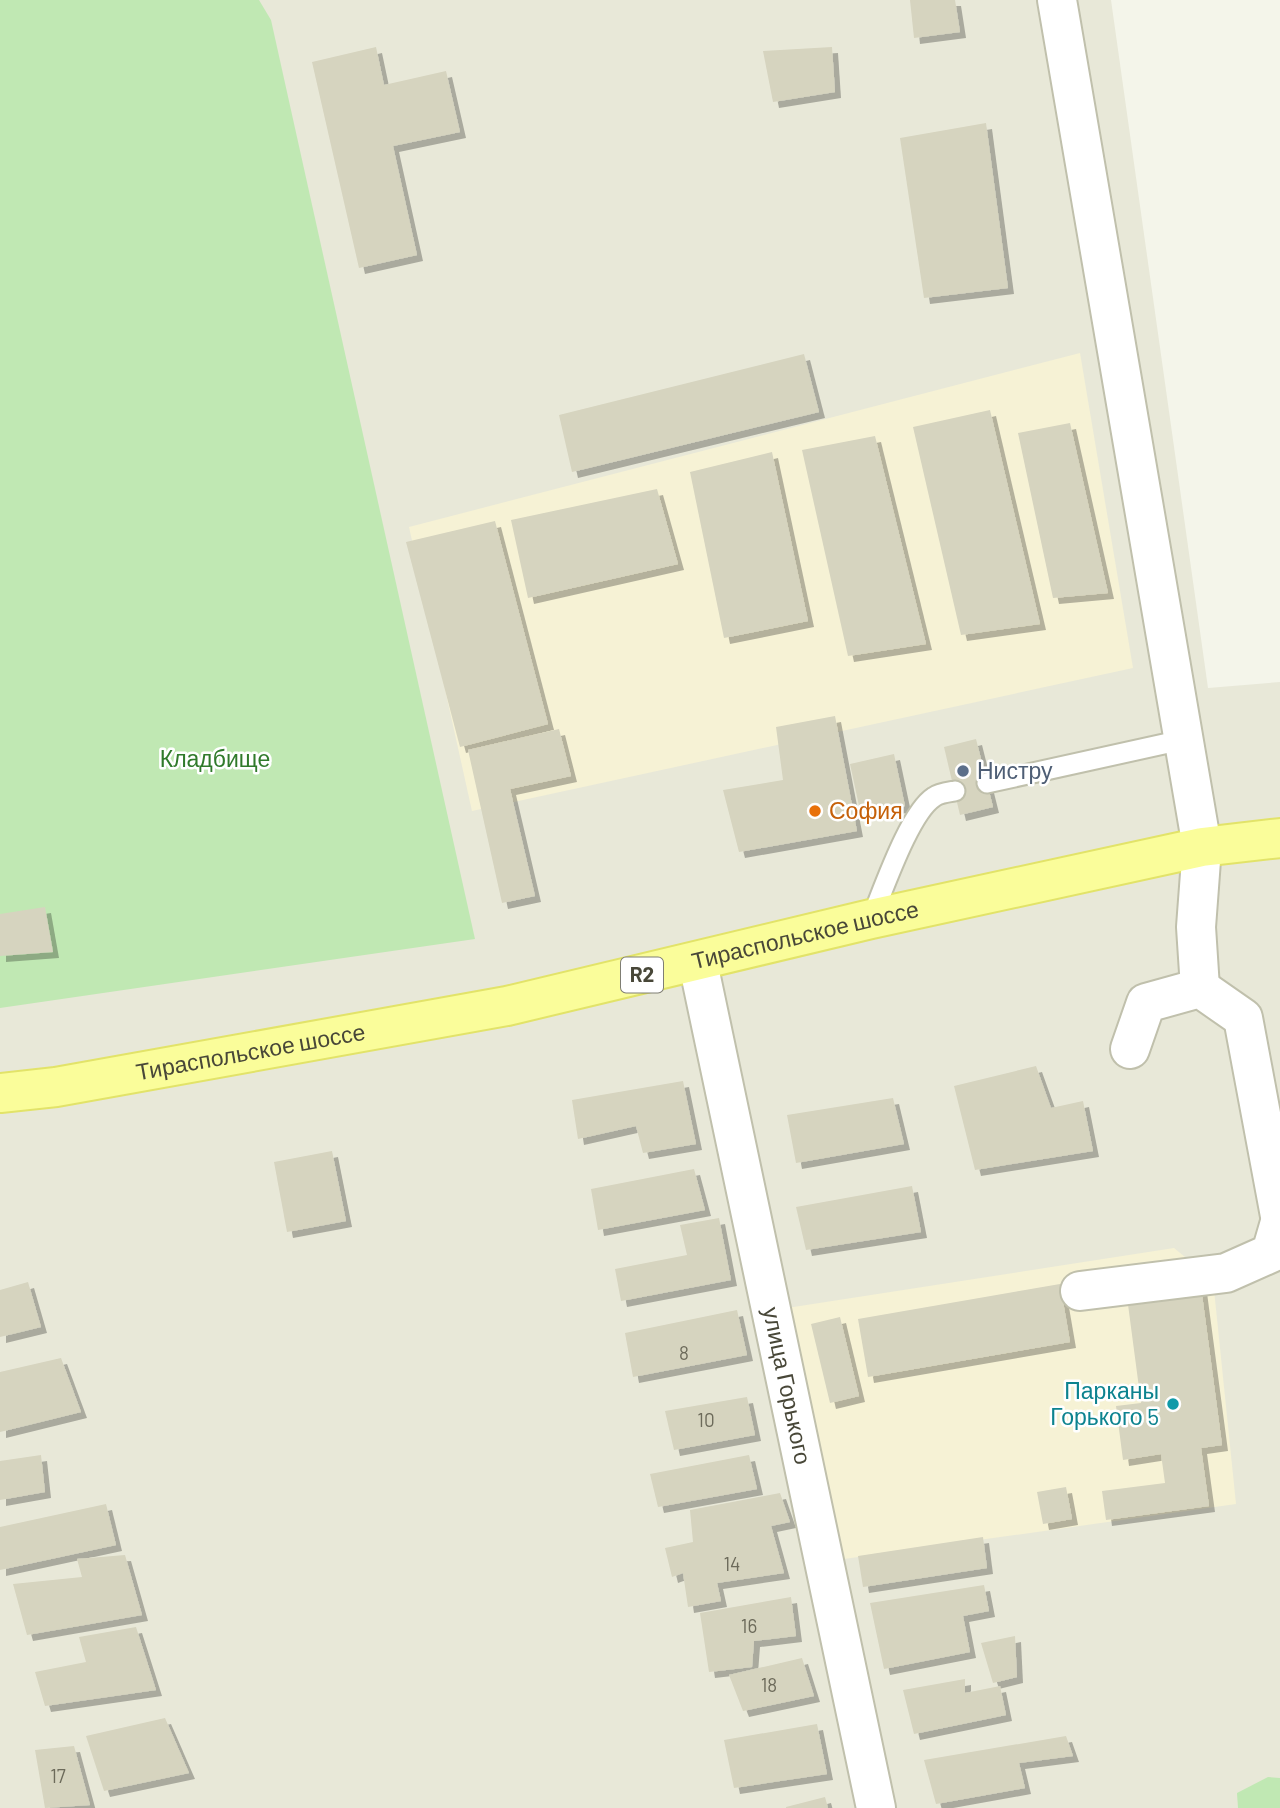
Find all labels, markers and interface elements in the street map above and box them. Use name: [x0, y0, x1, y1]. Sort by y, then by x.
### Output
park label: Кладбище: [160, 744, 270, 772]
place label: Нистру: [977, 756, 1053, 784]
marker: Нистру: [955, 763, 971, 779]
place label: София: [829, 796, 903, 824]
marker: София: [807, 803, 823, 819]
street label: Тираспольское шоссе: [689, 894, 921, 974]
road number: R2: [621, 958, 663, 992]
street label: Тираспольское шоссе: [134, 1017, 367, 1085]
street label: улица Горького: [758, 1304, 818, 1467]
house number: 8: [679, 1341, 689, 1364]
place label: Парканы Горького 5: [1050, 1376, 1159, 1430]
marker: Парканы Горького 5: [1165, 1396, 1181, 1412]
house number: 10: [697, 1408, 715, 1431]
house number: 14: [723, 1552, 741, 1575]
house number: 16: [741, 1614, 757, 1637]
house number: 18: [761, 1673, 777, 1696]
house number: 17: [50, 1764, 66, 1787]

